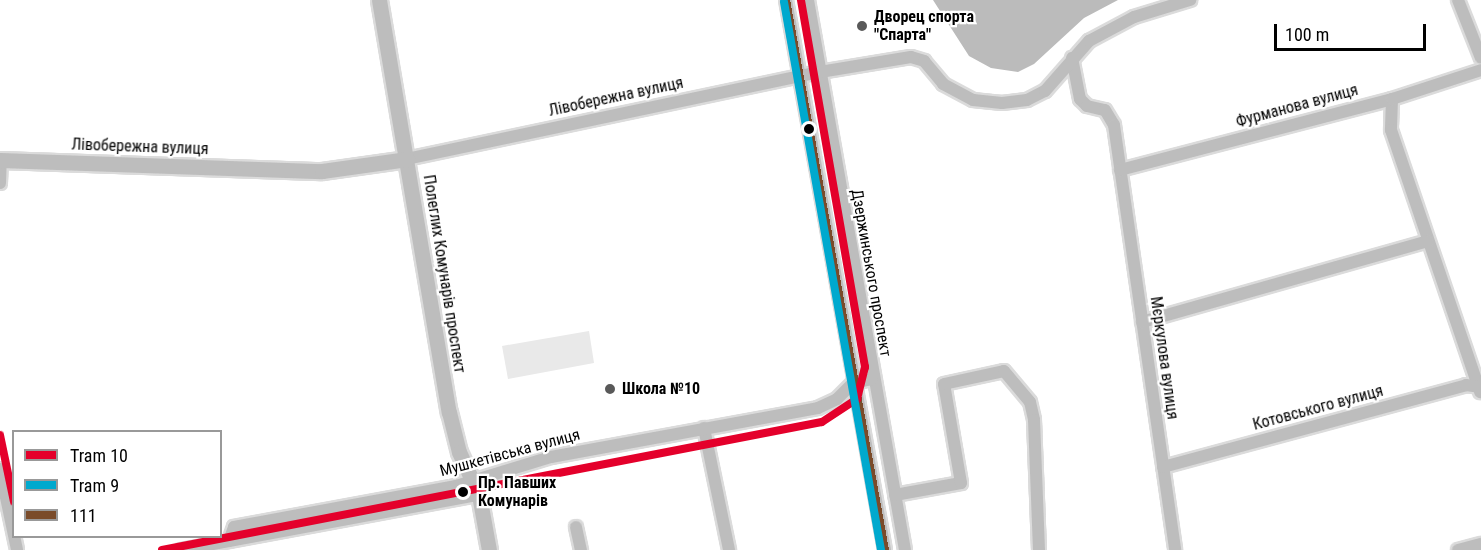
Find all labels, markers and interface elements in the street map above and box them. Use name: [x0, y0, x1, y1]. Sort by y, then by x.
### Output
place label: Дворец спорта "Спарта": [874, 7, 974, 45]
scale bar: [1277, 12, 1428, 50]
marker: Дворец спорта "Спарта": [855, 19, 869, 33]
text: 100 m: [1285, 24, 1329, 45]
street label: Лівобережна вулиця: [547, 73, 685, 121]
street label: Фурманова вулиця: [1234, 80, 1360, 132]
unlabelled marker: [803, 123, 815, 135]
street label: Лівобережна вулиця: [71, 135, 209, 159]
street label: Полеглих Комунарів проспект: [419, 173, 469, 375]
street label: Дзержинського проспект: [847, 188, 895, 358]
street label: Мєркулова вулиця: [1146, 295, 1182, 421]
place label: Школа №10: [622, 379, 700, 399]
street label: Котовського вулиця: [1251, 381, 1385, 435]
marker: Школа №10: [603, 382, 617, 396]
street label: Мушкетівська вулиця: [438, 425, 582, 481]
legend: [12, 430, 222, 538]
text: Tram 10: [70, 445, 128, 466]
place label: Пр. Павших Комунарiв: [478, 473, 556, 511]
text: Tram 9: [70, 475, 119, 496]
marker: Пр. Павших Комунарiв: [453, 482, 473, 502]
text: 111: [70, 505, 97, 526]

